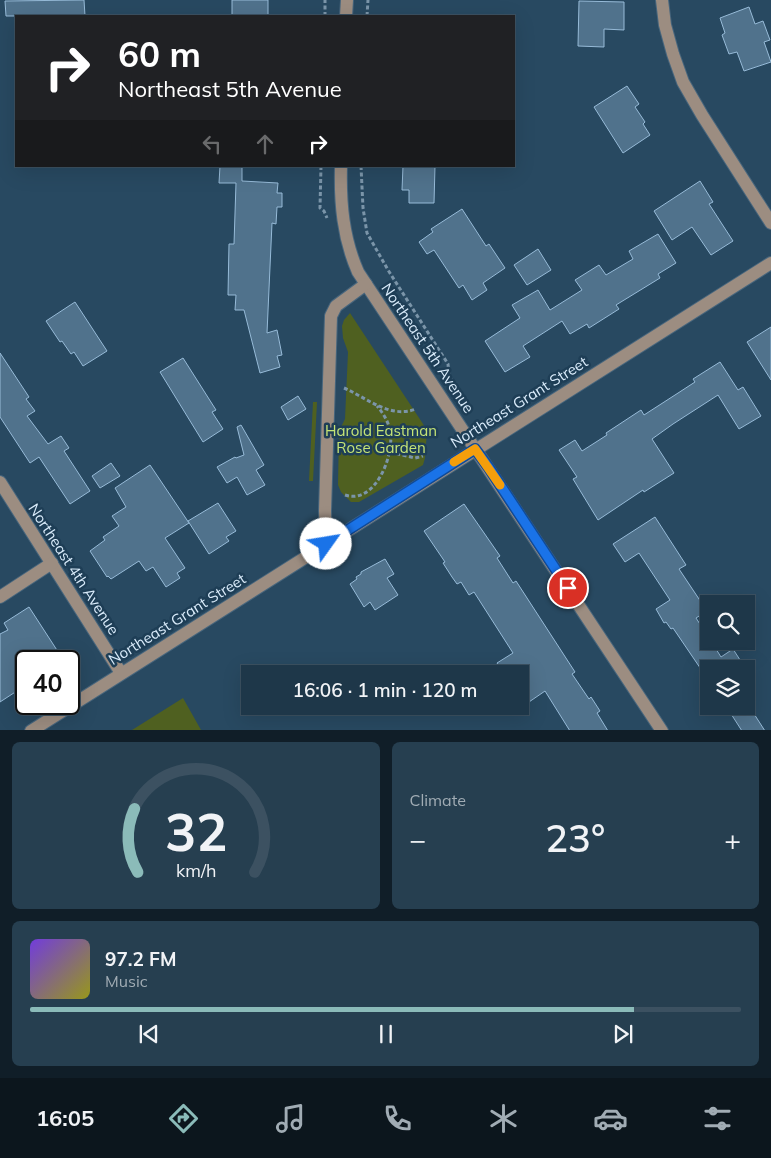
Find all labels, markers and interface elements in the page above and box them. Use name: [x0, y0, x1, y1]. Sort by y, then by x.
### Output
text: 60 m: [118, 32, 201, 76]
icon: right: [35, 35, 100, 100]
text: Northeast 5th Avenue: [118, 75, 342, 103]
icon: left: [198, 130, 226, 158]
icon: ahead: [251, 130, 279, 158]
icon: right: [304, 130, 332, 158]
street label: Northeast 5th Avenue: [377, 279, 479, 417]
street label: Northeast Grant Street: [447, 352, 591, 452]
park label: Harold Eastman Rose Garden: [325, 421, 437, 457]
street label: Northeast 4th Avenue: [24, 500, 124, 638]
position arrow: [299, 517, 351, 569]
pin: [547, 567, 589, 609]
street label: Northeast Grant Street: [105, 569, 249, 669]
icon: arrive: [554, 574, 582, 602]
map controls: [700, 595, 755, 715]
button: search: [700, 595, 755, 650]
speed limit sign: 40: [15, 650, 80, 715]
button: layers: [700, 660, 755, 715]
text: 16:06 · 1 min · 120 m: [292, 678, 478, 702]
text: Climate: [410, 790, 466, 810]
text: 32: [165, 799, 227, 864]
text: 23°: [545, 814, 605, 862]
text: −: [410, 822, 426, 857]
text: +: [724, 822, 741, 857]
text: km/h: [176, 859, 216, 881]
text: 97.2 FM: [105, 947, 177, 971]
text: Music: [105, 971, 148, 991]
icon: previous: [135, 1020, 163, 1048]
icon: pause: [372, 1020, 400, 1048]
icon: next: [609, 1020, 637, 1048]
icon: directions: [166, 1101, 201, 1136]
icon: music: [273, 1101, 308, 1136]
icon: phone: [380, 1101, 415, 1136]
icon: climate: [486, 1101, 521, 1136]
icon: car: [593, 1101, 628, 1136]
icon: filters: [700, 1101, 735, 1136]
text: 16:05: [36, 1104, 94, 1132]

